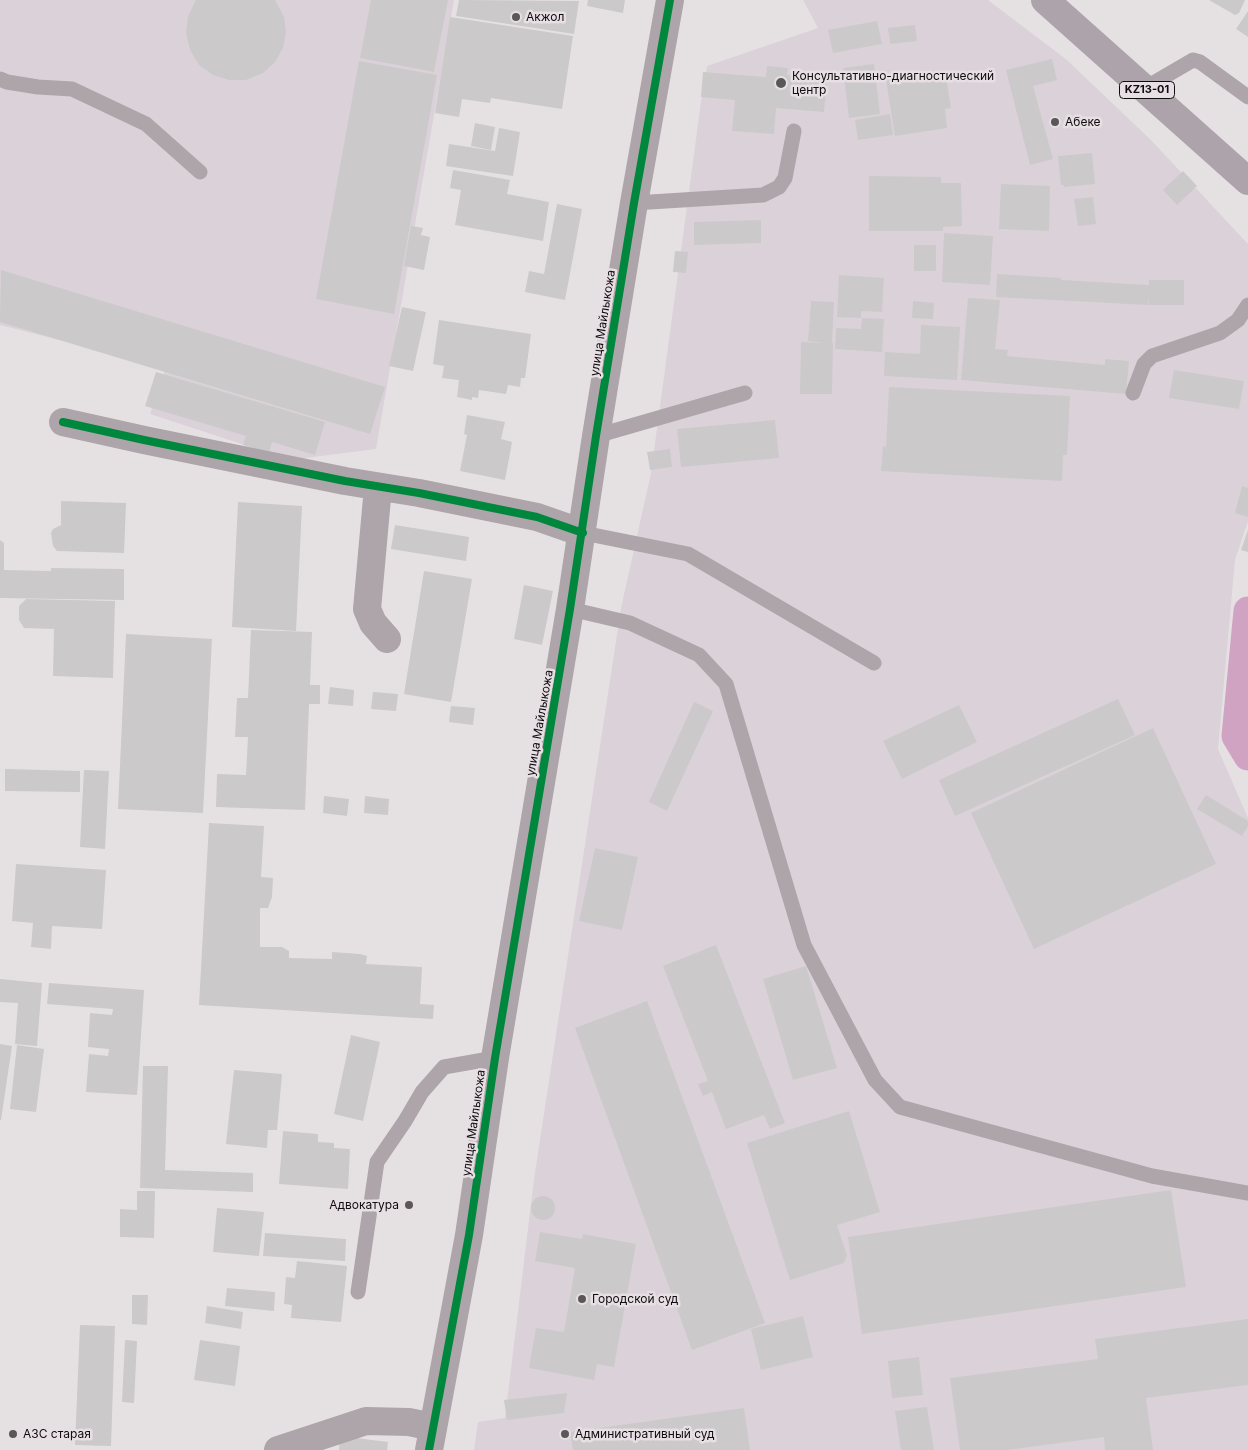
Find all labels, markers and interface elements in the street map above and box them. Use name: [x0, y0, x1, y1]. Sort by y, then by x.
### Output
place label: Акжол: [526, 10, 564, 24]
marker: Акжол: [510, 11, 522, 23]
place label: Консультативно-диагностический центр: [792, 69, 994, 97]
marker: Консультативно-диагностический центр: [774, 76, 788, 90]
road number: KZ13-01: [1120, 82, 1174, 98]
place label: Абеке: [1065, 115, 1101, 129]
marker: Абеке: [1049, 116, 1061, 128]
street label: улица Майлыкожа: [587, 269, 619, 377]
street label: улица Майлыкожа: [524, 669, 556, 777]
street label: улица Майлыкожа: [459, 1069, 489, 1177]
place label: Адвокатура: [329, 1198, 399, 1212]
marker: Адвокатура: [403, 1199, 415, 1211]
place label: Городской суд: [592, 1292, 678, 1306]
marker: Городской суд: [576, 1293, 588, 1305]
place label: АЗС старая: [23, 1427, 91, 1441]
place label: Административный суд: [575, 1427, 715, 1441]
marker: АЗС старая: [7, 1428, 19, 1440]
marker: Административный суд: [559, 1428, 571, 1440]

